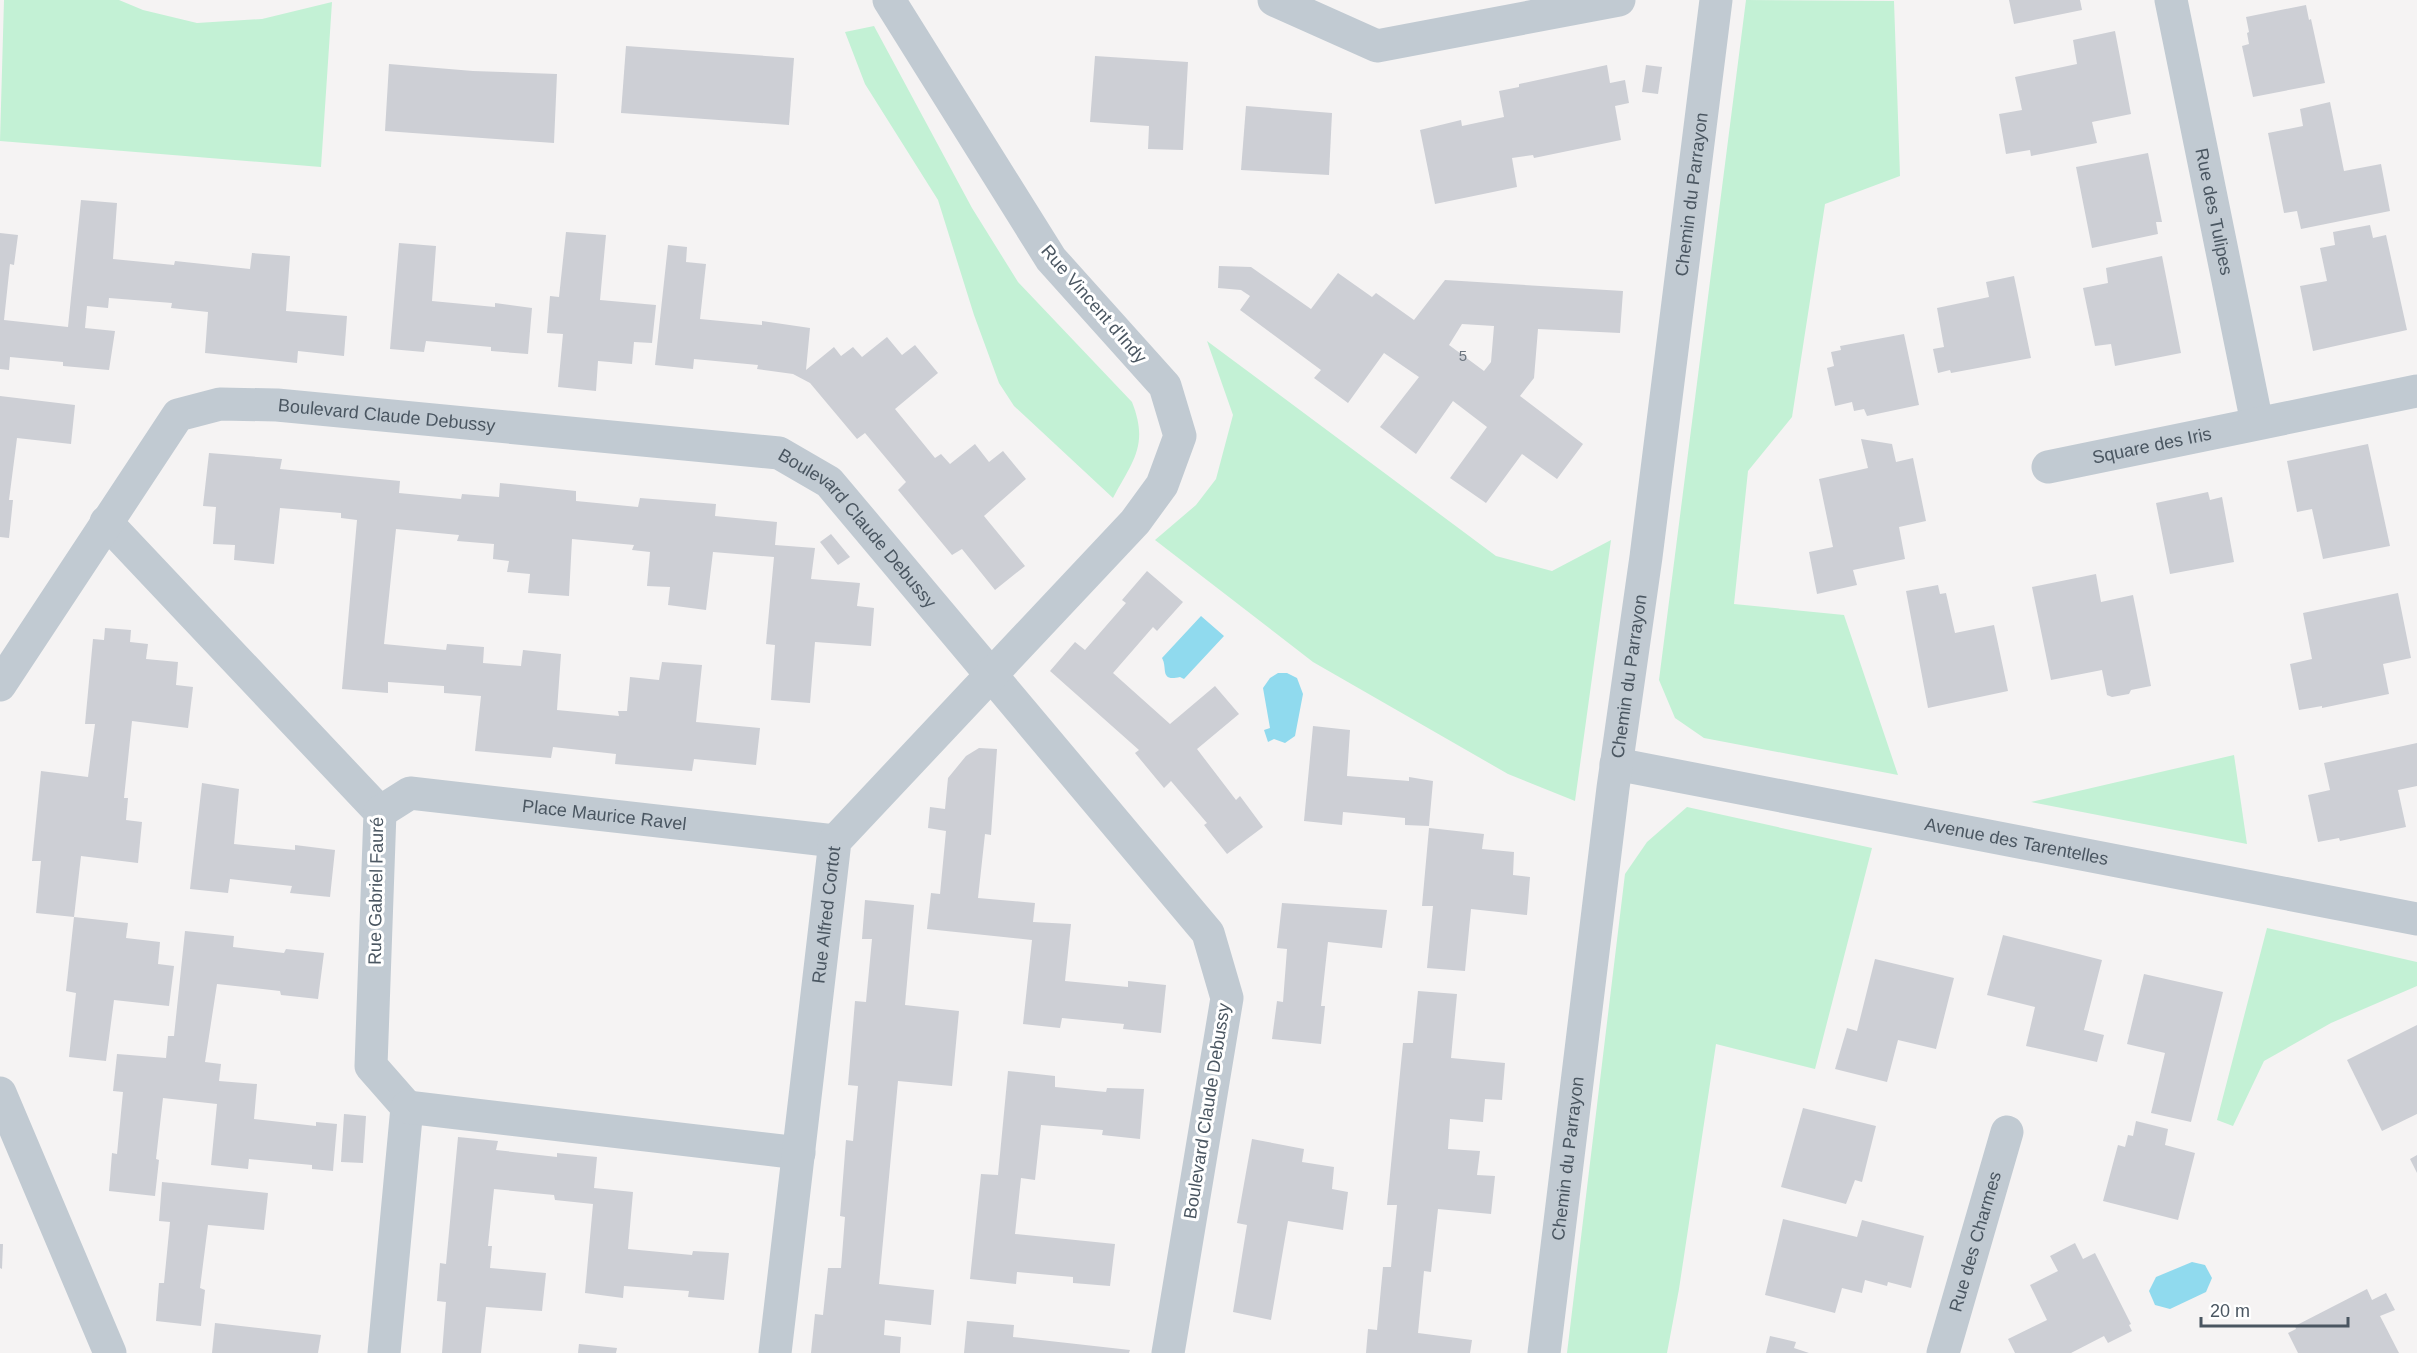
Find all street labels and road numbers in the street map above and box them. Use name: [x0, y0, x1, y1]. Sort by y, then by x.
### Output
street label: Chemin du Parrayon: [1671, 111, 1712, 278]
street label: Rue des Tulipes: [2191, 146, 2237, 277]
street label: Rue Vincent d'Indy: [1037, 241, 1151, 367]
street label: Boulevard Claude Debussy: [277, 395, 496, 436]
street label: Square des Iris: [2090, 424, 2213, 468]
street label: Boulevard Claude Debussy: [775, 445, 940, 612]
street label: Chemin du Parrayon: [1607, 593, 1651, 760]
street label: Place Maurice Ravel: [521, 796, 687, 834]
street label: Avenue des Tarentelles: [1923, 814, 2110, 869]
street label: Rue Gabriel Fauré: [365, 817, 387, 965]
street label: Rue Alfred Cortot: [808, 845, 844, 985]
street label: Boulevard Claude Debussy: [1180, 1002, 1234, 1220]
street label: Chemin du Parrayon: [1548, 1075, 1588, 1242]
street label: Rue des Charmes: [1945, 1169, 2005, 1314]

